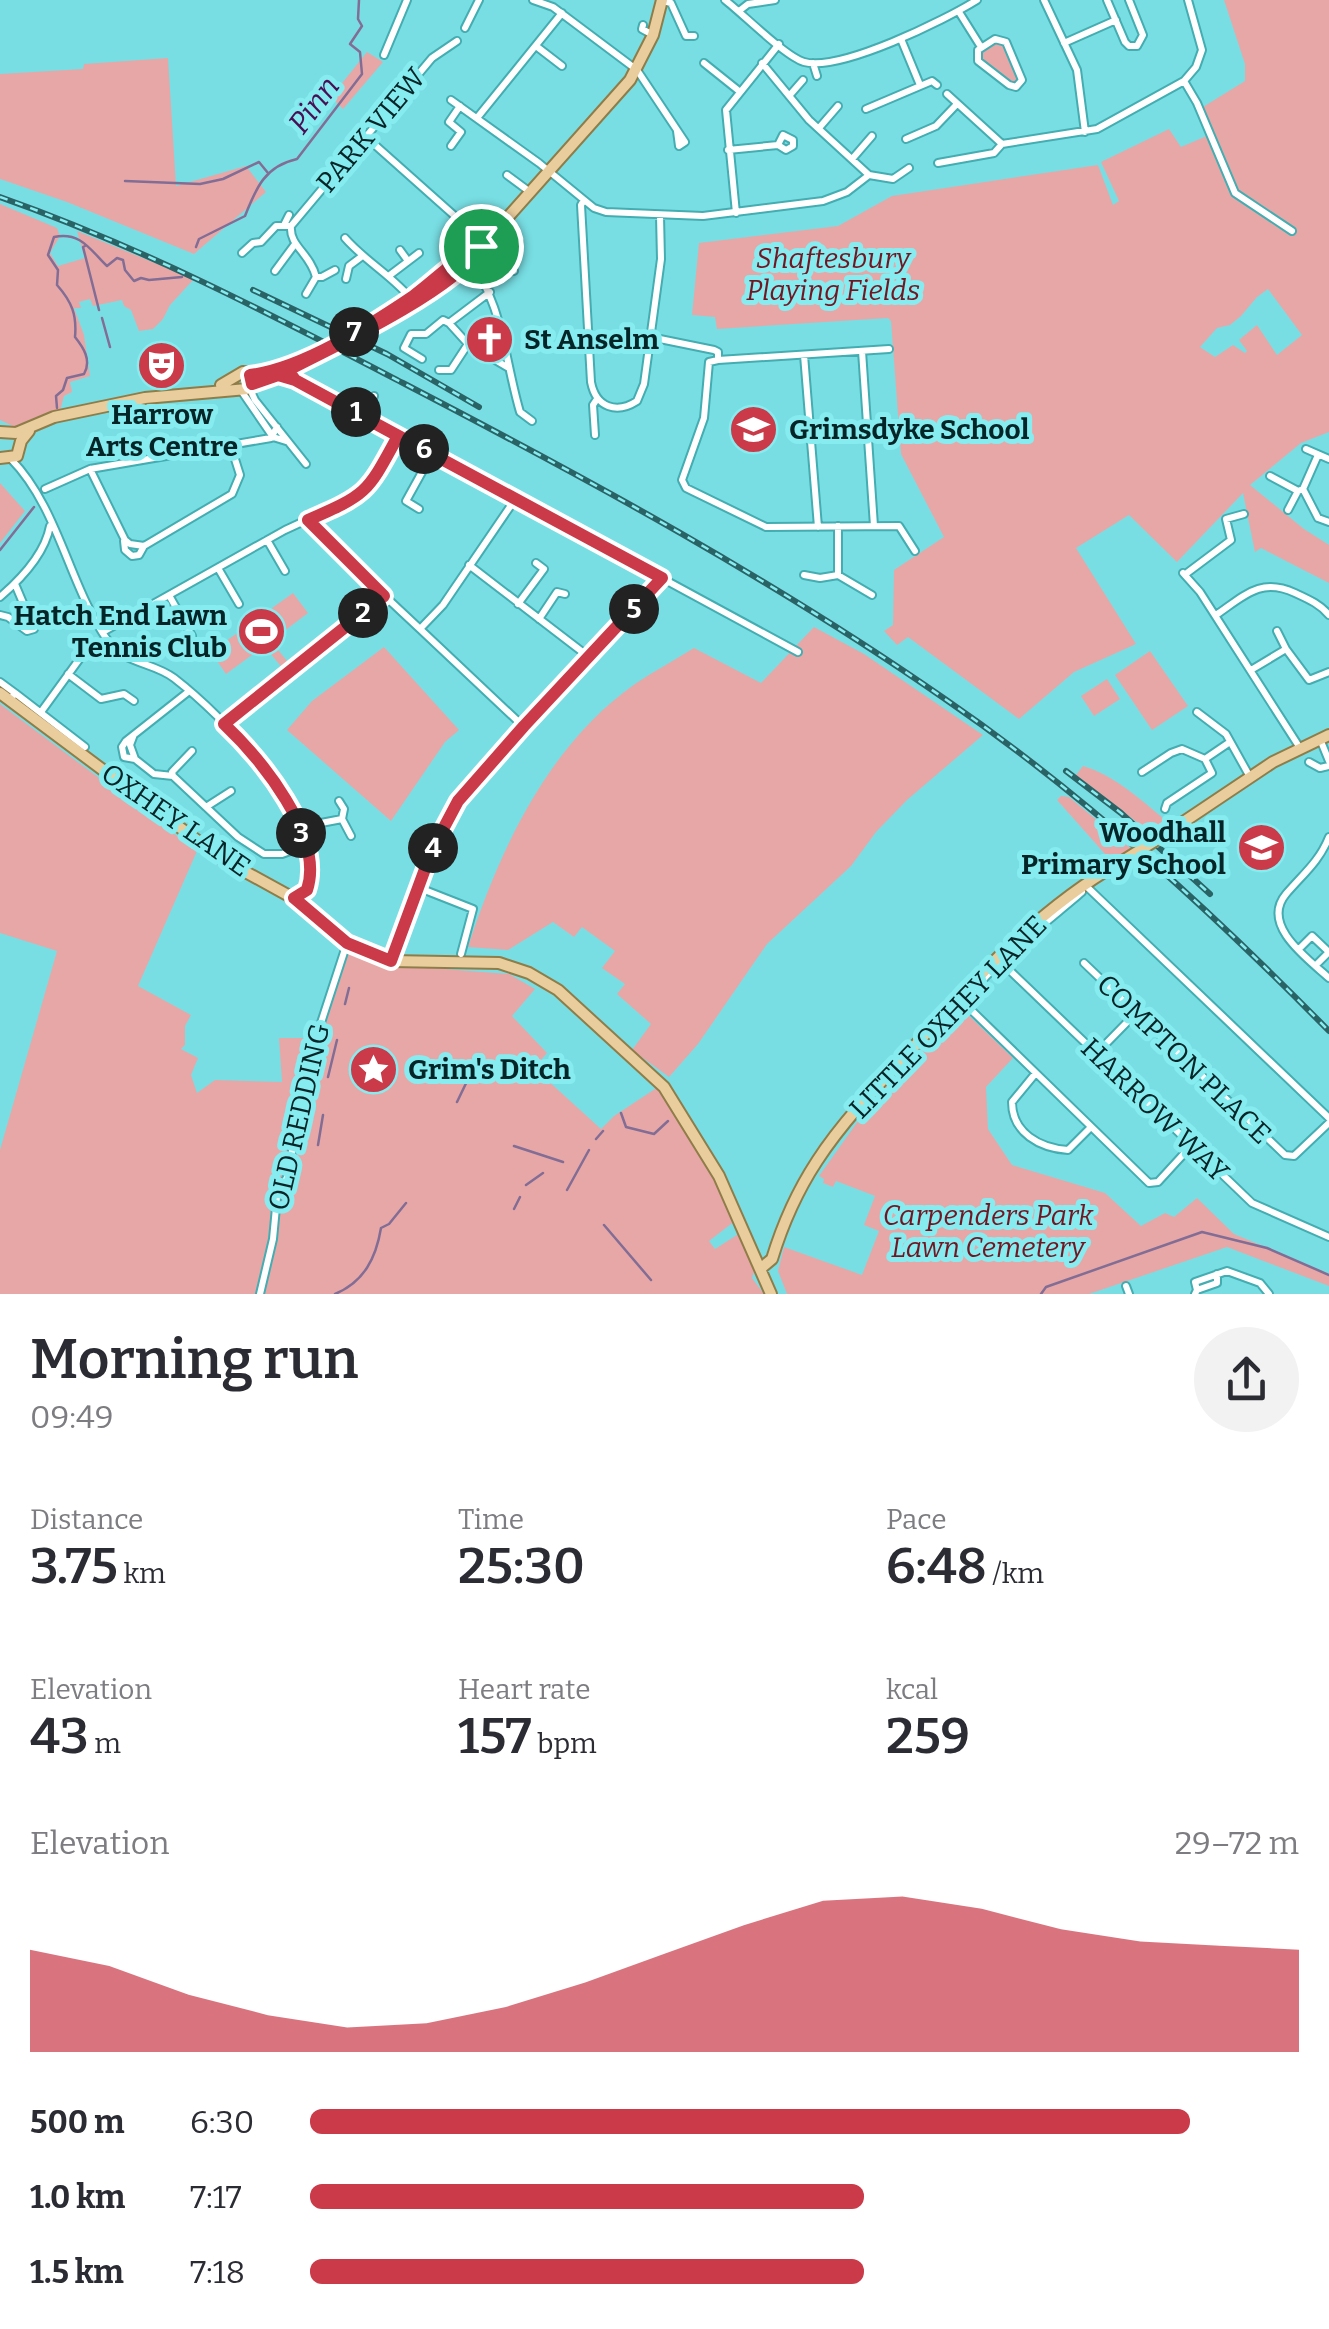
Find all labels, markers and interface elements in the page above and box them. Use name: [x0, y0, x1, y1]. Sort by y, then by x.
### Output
street label: PARK VIEW: [310, 61, 433, 199]
water label: Pinn: [281, 69, 347, 141]
pin: [439, 204, 524, 289]
icon: arrive: [454, 219, 509, 274]
park label: Shaftesbury Playing Fields: [746, 242, 920, 307]
pin: 7: [329, 307, 379, 357]
church icon: St Anselm: [463, 313, 515, 365]
text: 7: [346, 315, 362, 348]
place label: St Anselm: [524, 323, 659, 356]
theatre icon: Harrow Arts Centre: [136, 340, 188, 392]
pin: 1: [331, 387, 381, 437]
text: 1: [350, 395, 362, 428]
place label: Harrow Arts Centre: [86, 398, 238, 463]
school or university icon: Grimsdyke School: [728, 403, 780, 455]
place label: Grimsdyke School: [789, 413, 1030, 446]
pin: 6: [399, 424, 449, 474]
text: 6: [416, 432, 432, 465]
pin: 5: [609, 584, 659, 634]
pin: 2: [338, 588, 388, 638]
text: 5: [626, 592, 642, 625]
text: 2: [355, 596, 371, 629]
place label: Hatch End Lawn Tennis Club: [14, 599, 227, 664]
sports icon: Hatch End Lawn Tennis Club: [236, 605, 288, 657]
street label: OXHEY LANE: [95, 757, 257, 883]
pin: 3: [276, 808, 326, 858]
text: 3: [293, 816, 309, 849]
place label: Woodhall Primary School: [1021, 816, 1226, 881]
school or university icon: Woodhall Primary School: [1235, 822, 1287, 874]
pin: 4: [408, 823, 458, 873]
text: 4: [424, 831, 442, 864]
street label: LITTLE OXHEY LANE: [843, 909, 1053, 1125]
street label: COMPTON PLACE: [1090, 968, 1278, 1150]
street label: OLD REDDING: [261, 1020, 337, 1214]
street label: HARROW WAY: [1074, 1031, 1236, 1189]
place icon: Grim's Ditch: [347, 1043, 399, 1095]
place label: Grim's Ditch: [408, 1053, 571, 1086]
park label: Carpenders Park Lawn Cemetery: [883, 1199, 1094, 1264]
text: Morning run: [30, 1327, 358, 1393]
button: share: [1194, 1327, 1299, 1432]
text: 09:49: [30, 1398, 113, 1436]
text: Distance: [30, 1503, 143, 1536]
text: Time: [458, 1503, 524, 1536]
text: Pace: [886, 1503, 946, 1536]
text: 3.75: [30, 1536, 118, 1596]
text: 25:30: [458, 1536, 585, 1596]
text: 6:48: [886, 1536, 987, 1596]
text: km: [118, 1557, 166, 1590]
text: /km: [987, 1557, 1044, 1590]
text: Elevation: [30, 1673, 152, 1706]
text: Heart rate: [458, 1673, 590, 1706]
text: kcal: [886, 1673, 938, 1706]
text: 43: [30, 1706, 89, 1766]
text: 157: [458, 1706, 532, 1766]
text: 259: [886, 1706, 970, 1766]
text: m: [89, 1727, 121, 1760]
text: bpm: [532, 1727, 597, 1760]
text: Elevation: [30, 1824, 170, 1862]
text: 29–72 m: [1175, 1824, 1299, 1862]
text: 500 m: [30, 2103, 124, 2141]
text: 6:30: [190, 2103, 254, 2141]
text: 1.0 km: [30, 2178, 125, 2216]
text: 7:17: [190, 2178, 242, 2216]
text: 1.5 km: [30, 2253, 124, 2291]
text: 7:18: [190, 2253, 245, 2291]

